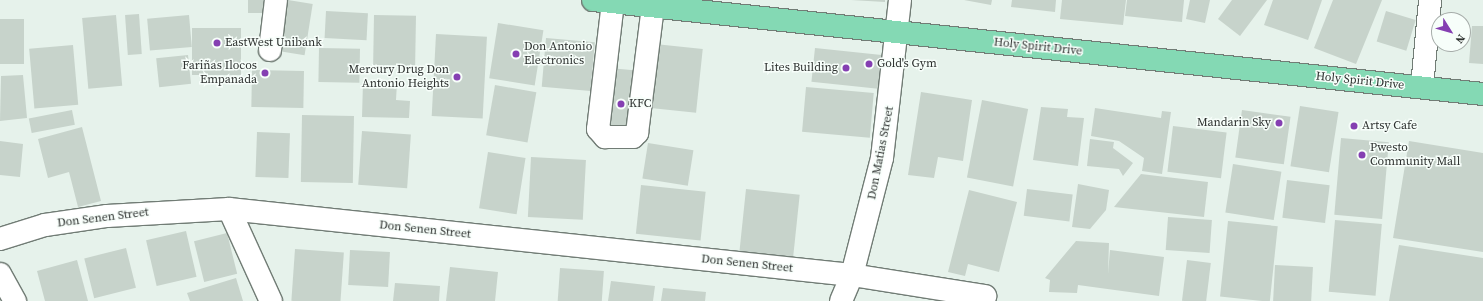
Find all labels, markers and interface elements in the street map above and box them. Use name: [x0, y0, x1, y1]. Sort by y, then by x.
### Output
north arrow: [1431, 12, 1471, 52]
text: N: [1452, 31, 1469, 47]
street label: Holy Spirit Drive: [993, 35, 1083, 59]
place label: EastWest Unibank: [225, 36, 322, 50]
marker: EastWest Unibank: [212, 38, 222, 48]
place label: Don Antonio Electronics: [524, 40, 592, 68]
marker: Don Antonio Electronics: [511, 49, 521, 59]
place label: Gold's Gym: [877, 57, 937, 71]
place label: Fariñas Ilocos Empanada: [182, 59, 257, 87]
marker: Gold's Gym: [864, 59, 874, 69]
place label: Lites Building: [764, 61, 838, 75]
place label: Mercury Drug Don Antonio Heights: [348, 63, 449, 91]
marker: Lites Building: [841, 63, 851, 73]
marker: Fariñas Ilocos Empanada: [260, 68, 270, 78]
street label: Holy Spirit Drive: [1315, 69, 1405, 93]
marker: Mercury Drug Don Antonio Heights: [452, 72, 462, 82]
place label: KFC: [629, 97, 651, 111]
marker: KFC: [616, 99, 626, 109]
street label: Don Matias Street: [865, 105, 897, 201]
place label: Mandarin Sky: [1197, 116, 1271, 130]
marker: Mandarin Sky: [1274, 118, 1284, 128]
place label: Artsy Cafe: [1362, 119, 1417, 133]
marker: Artsy Cafe: [1349, 121, 1359, 131]
place label: Pwesto Community Mall: [1370, 141, 1460, 169]
marker: Pwesto Community Mall: [1357, 150, 1367, 160]
street label: Don Senen Street: [57, 205, 149, 231]
street label: Don Senen Street: [379, 218, 471, 242]
street label: Don Senen Street: [701, 252, 793, 276]

